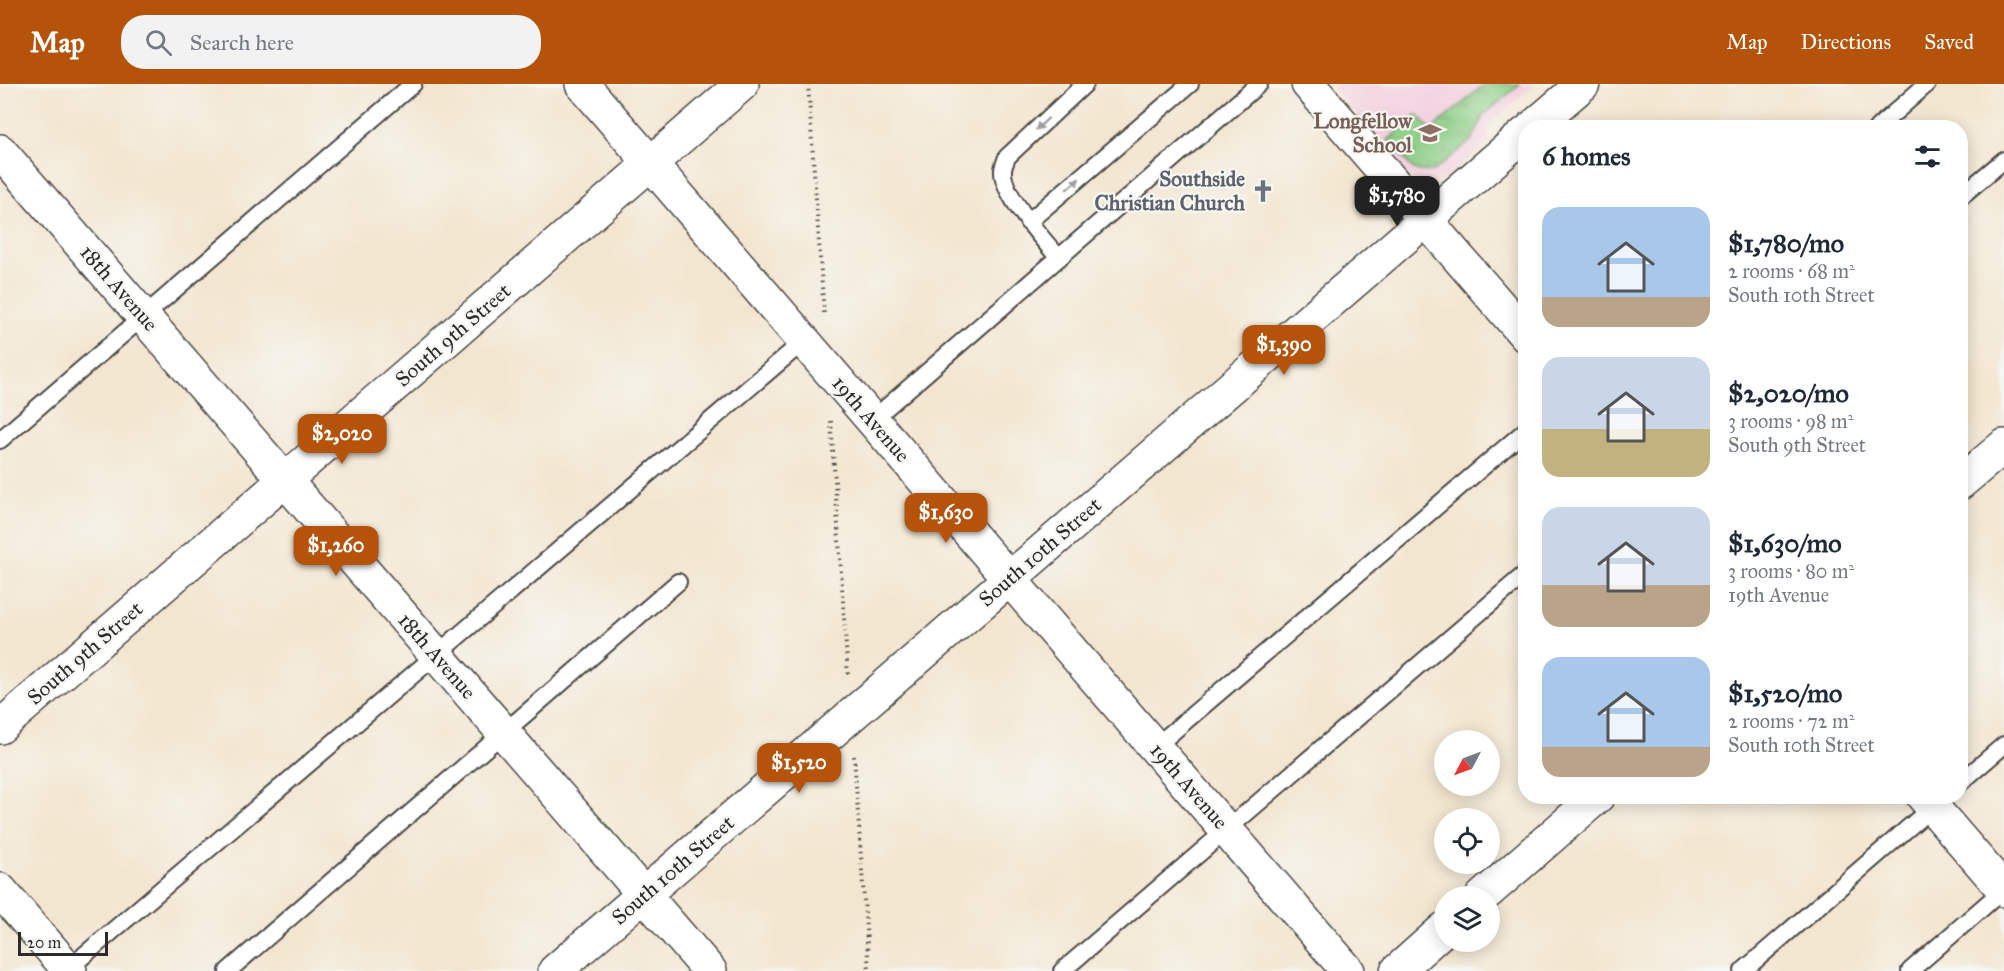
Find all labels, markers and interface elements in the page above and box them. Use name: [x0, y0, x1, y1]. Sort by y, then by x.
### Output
search box: [121, 15, 541, 69]
text: Map: [30, 25, 85, 60]
icon: search: [142, 26, 175, 59]
text: Search here: [190, 29, 294, 56]
text: Map: [1727, 29, 1768, 55]
text: Directions: [1801, 29, 1891, 55]
text: Saved: [1924, 29, 1974, 55]
place label: Longfellow School: [1313, 108, 1413, 158]
one-way arrow: [1035, 117, 1050, 130]
school or university icon: Longfellow School: [1417, 120, 1443, 146]
text: 6 homes: [1542, 140, 1631, 172]
icon: filters: [1911, 140, 1944, 173]
place label: Southside Christian Church: [1094, 166, 1245, 216]
pin: $1,780: [1348, 176, 1446, 227]
one-way arrow: [1065, 178, 1080, 191]
church icon: Southside Christian Church: [1250, 178, 1276, 204]
text: $1,780: [1369, 183, 1425, 207]
text: $1,780/mo: [1728, 227, 1844, 259]
icon: home: [1590, 231, 1662, 303]
street label: 18th Avenue: [74, 239, 164, 337]
text: 2 rooms · 68 m²: [1728, 259, 1855, 283]
street label: South 9th Street: [390, 277, 517, 392]
text: South 10th Street: [1728, 283, 1875, 307]
pin: $1,390: [1235, 325, 1333, 376]
text: $1,390: [1256, 332, 1312, 356]
street label: 19th Avenue: [826, 370, 916, 468]
text: $2,020/mo: [1728, 377, 1849, 409]
icon: home: [1590, 381, 1662, 453]
text: 3 rooms · 98 m²: [1728, 409, 1853, 433]
pin: $2,020: [293, 414, 391, 465]
text: $2,020: [312, 421, 372, 445]
text: South 9th Street: [1728, 433, 1866, 457]
street label: South 10th Street: [973, 491, 1107, 612]
pin: $1,630: [897, 493, 995, 544]
text: $1,630: [919, 500, 973, 524]
pin: $1,260: [287, 526, 385, 577]
text: $1,630/mo: [1728, 527, 1842, 559]
icon: home: [1590, 531, 1662, 603]
text: $1,260: [308, 533, 364, 557]
text: 3 rooms · 80 m²: [1728, 559, 1854, 583]
text: 19th Avenue: [1728, 583, 1829, 607]
street label: South 9th Street: [22, 595, 149, 710]
street label: 18th Avenue: [392, 607, 482, 705]
text: $1,520/mo: [1728, 677, 1842, 709]
icon: home: [1590, 681, 1662, 753]
text: 2 rooms · 72 m²: [1728, 709, 1855, 733]
north arrow: [1434, 730, 1500, 796]
map controls: [1434, 730, 1500, 952]
text: South 10th Street: [1728, 733, 1875, 757]
street label: 19th Avenue: [1144, 737, 1234, 835]
pin: $1,520: [750, 743, 848, 794]
text: $1,520: [771, 750, 827, 774]
button: locate: [1434, 808, 1500, 874]
street label: South 10th Street: [606, 809, 740, 930]
button: layers: [1434, 886, 1500, 952]
scale bar: [18, 929, 108, 956]
text: 20 m: [27, 933, 61, 952]

